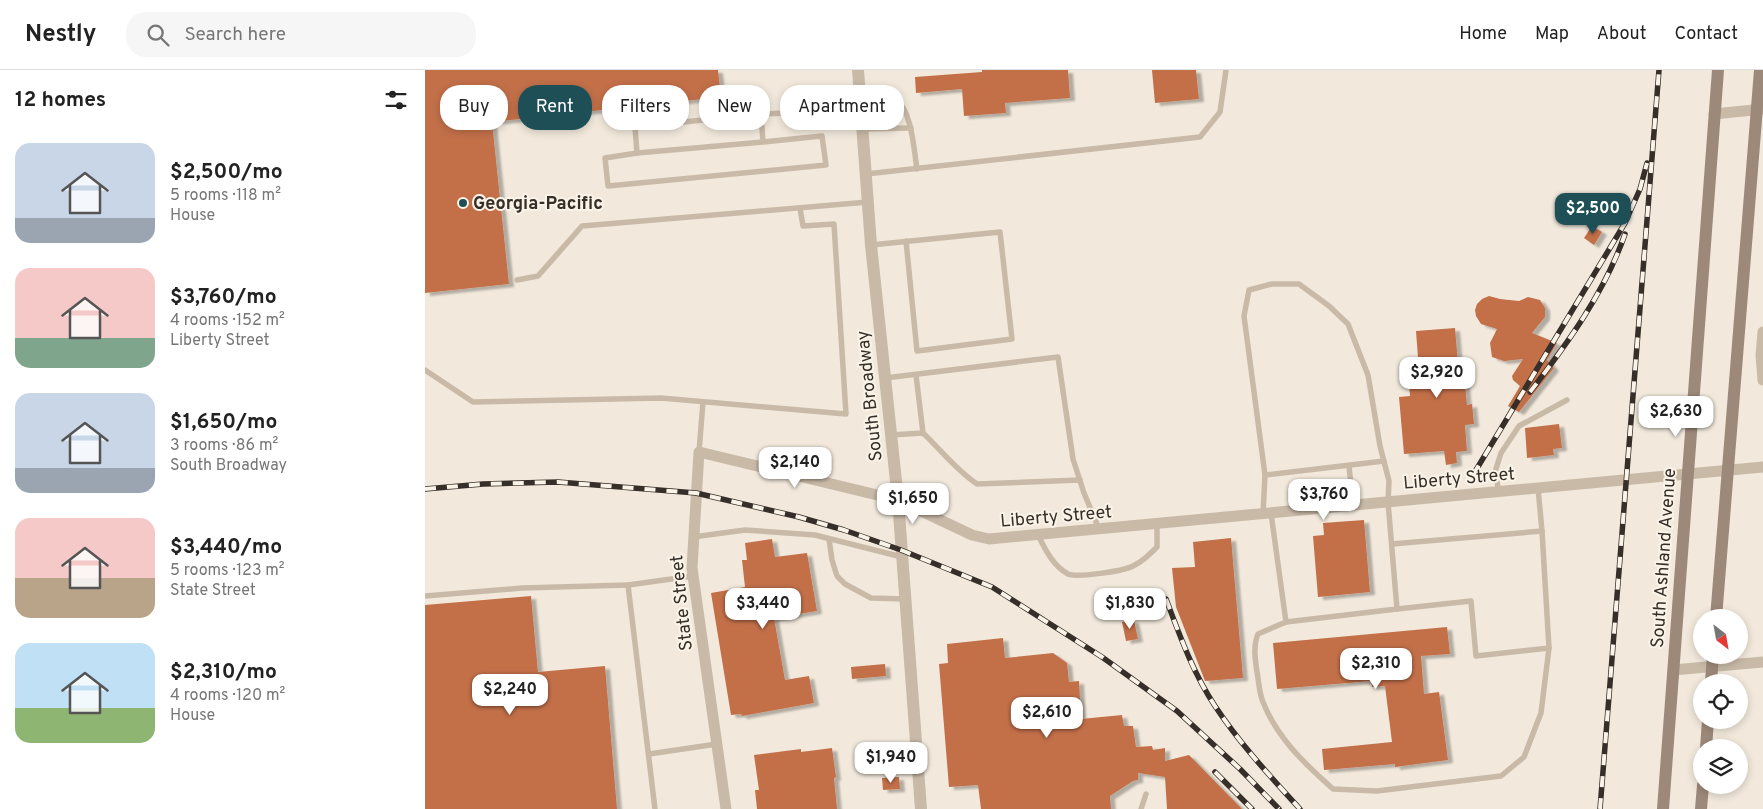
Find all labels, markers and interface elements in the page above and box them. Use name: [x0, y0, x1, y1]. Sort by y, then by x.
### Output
search box: [126, 12, 476, 57]
text: Nestly: [25, 20, 96, 50]
icon: search: [144, 21, 172, 49]
text: Search here: [184, 23, 286, 47]
text: Home: [1459, 23, 1507, 46]
text: Map: [1535, 23, 1569, 46]
text: About: [1597, 23, 1646, 46]
text: Contact: [1674, 23, 1738, 46]
chip: Buy: [440, 85, 508, 130]
chip: Rent: [518, 85, 592, 130]
chip: Filters: [602, 85, 689, 130]
chip: New: [699, 85, 770, 130]
chip: Apartment: [780, 85, 904, 130]
icon: filters: [382, 86, 410, 114]
text: 12 homes: [15, 87, 106, 114]
text: $2,500/mo: [170, 159, 283, 186]
icon: home: [55, 163, 115, 223]
text: 5 rooms · 118 m²: [170, 186, 281, 206]
pin: $2,500: [1552, 192, 1634, 235]
place label: Georgia-Pacific: [473, 193, 603, 216]
marker: Georgia-Pacific: [457, 197, 469, 209]
text: $2,500: [1566, 199, 1620, 219]
text: House: [170, 206, 215, 226]
text: $3,760/mo: [170, 284, 277, 311]
icon: home: [55, 288, 115, 348]
text: 4 rooms · 152 m²: [170, 311, 285, 331]
street label: South Broadway: [852, 329, 889, 462]
text: Liberty Street: [170, 331, 270, 351]
pin: $2,920: [1396, 356, 1478, 399]
text: $2,920: [1410, 363, 1464, 383]
pin: $2,630: [1635, 396, 1717, 438]
text: $2,630: [1649, 402, 1703, 422]
text: $1,650/mo: [170, 409, 277, 436]
icon: home: [55, 413, 115, 473]
text: 3 rooms · 86 m²: [170, 436, 278, 456]
pin: $2,140: [754, 446, 836, 489]
text: $2,140: [770, 453, 820, 473]
text: South Broadway: [170, 456, 287, 476]
street label: Liberty Street: [1402, 463, 1516, 496]
street label: South Ashland Avenue: [1647, 467, 1682, 649]
pin: $3,760: [1283, 478, 1365, 521]
pin: $1,650: [872, 482, 954, 525]
text: $3,760: [1299, 485, 1349, 505]
text: $1,650: [888, 489, 938, 509]
street label: Liberty Street: [999, 501, 1113, 534]
text: $3,440/mo: [170, 534, 282, 561]
icon: home: [55, 538, 115, 598]
street label: State Street: [666, 554, 699, 652]
text: 5 rooms · 123 m²: [170, 561, 285, 581]
text: State Street: [170, 581, 256, 601]
pin: $3,440: [722, 588, 804, 630]
pin: $1,830: [1089, 588, 1171, 630]
text: $3,440: [736, 594, 790, 614]
text: $1,830: [1105, 594, 1155, 614]
north arrow: [1693, 609, 1747, 664]
map controls: [1693, 609, 1748, 794]
pin: $2,310: [1335, 648, 1417, 690]
text: $2,310: [1351, 654, 1401, 674]
text: $2,310/mo: [170, 659, 277, 686]
icon: home: [55, 663, 115, 723]
pin: $2,240: [469, 674, 551, 716]
button: locate: [1693, 674, 1748, 729]
text: $2,240: [483, 680, 537, 700]
text: 4 rooms · 120 m²: [170, 686, 285, 706]
pin: $2,610: [1006, 696, 1088, 739]
text: $2,610: [1022, 703, 1072, 723]
text: House: [170, 706, 215, 726]
button: layers: [1693, 739, 1748, 794]
pin: $1,940: [850, 742, 932, 784]
text: $1,940: [866, 748, 916, 768]

